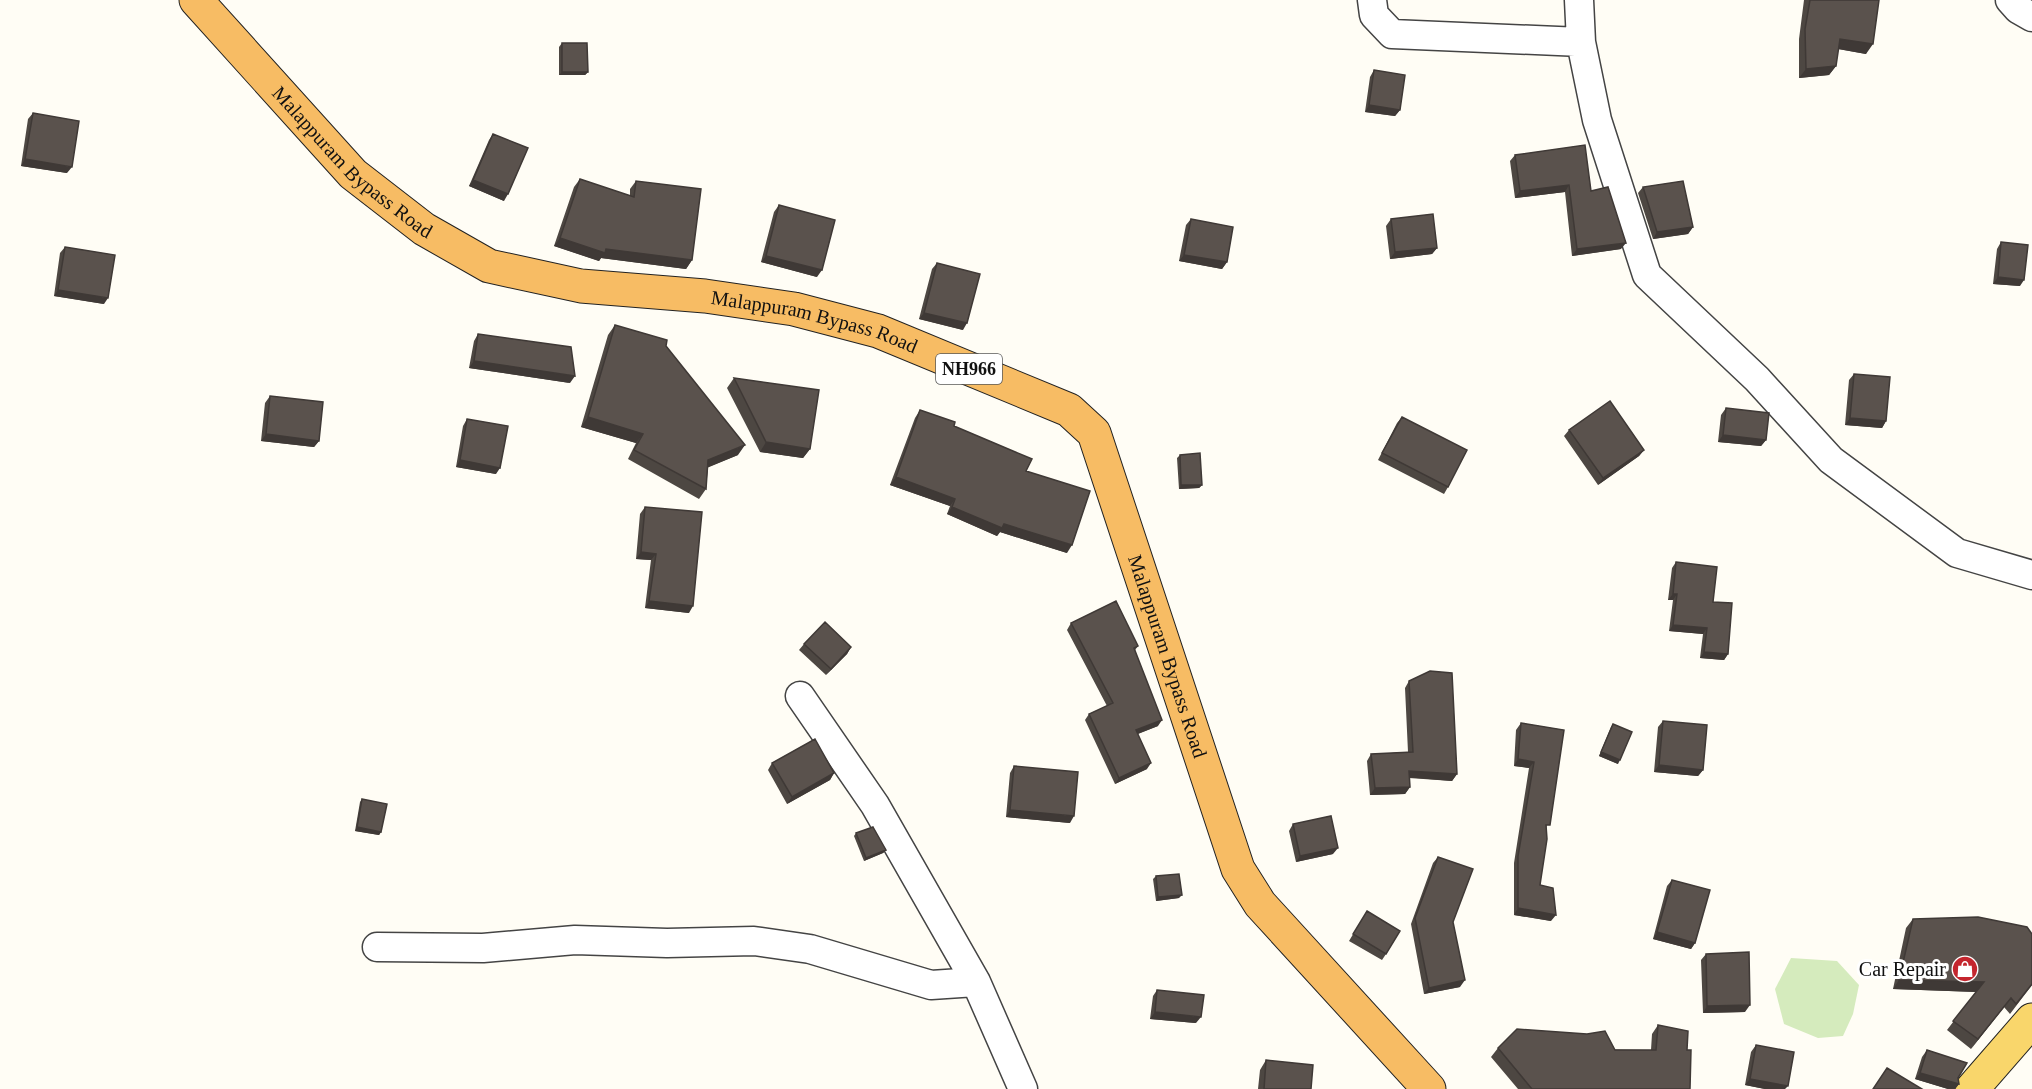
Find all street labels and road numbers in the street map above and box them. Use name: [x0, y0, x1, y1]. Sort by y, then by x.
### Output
street label: Malappuram Bypass Road: [268, 82, 436, 243]
street label: Malappuram Bypass Road: [710, 286, 921, 357]
road number: NH966: [936, 354, 1002, 384]
street label: Malappuram Bypass Road: [1124, 552, 1211, 760]

